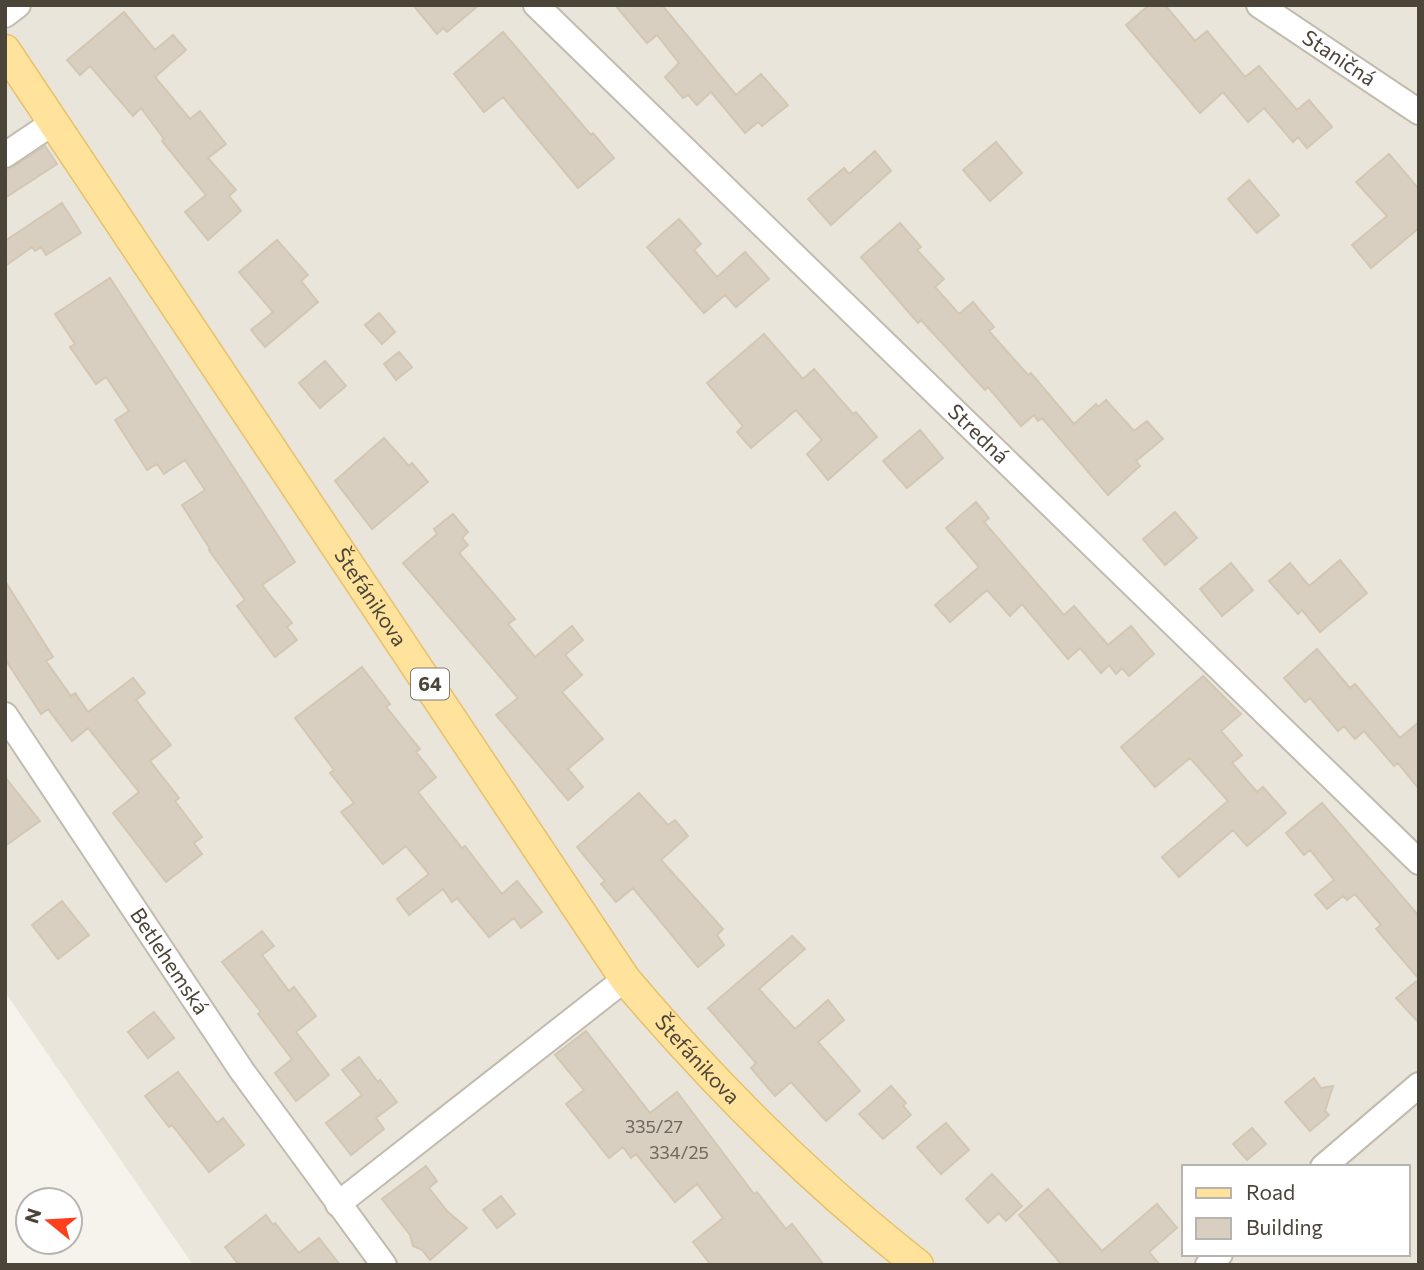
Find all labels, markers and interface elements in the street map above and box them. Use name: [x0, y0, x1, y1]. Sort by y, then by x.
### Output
street label: Staničná: [1298, 24, 1381, 90]
street label: Stredná: [943, 398, 1015, 468]
street label: Štefánikova: [330, 543, 413, 650]
road number: 64: [411, 668, 449, 699]
street label: Betlehemská: [126, 903, 215, 1019]
street label: Štefánikova: [651, 1009, 746, 1108]
house number: 335/27: [625, 1115, 683, 1137]
house number: 334/25: [649, 1141, 709, 1163]
legend: [1182, 1165, 1410, 1256]
text: Road: [1246, 1179, 1295, 1204]
north arrow: [14, 1186, 84, 1256]
text: N: [19, 1205, 45, 1226]
text: Building: [1246, 1214, 1323, 1239]

